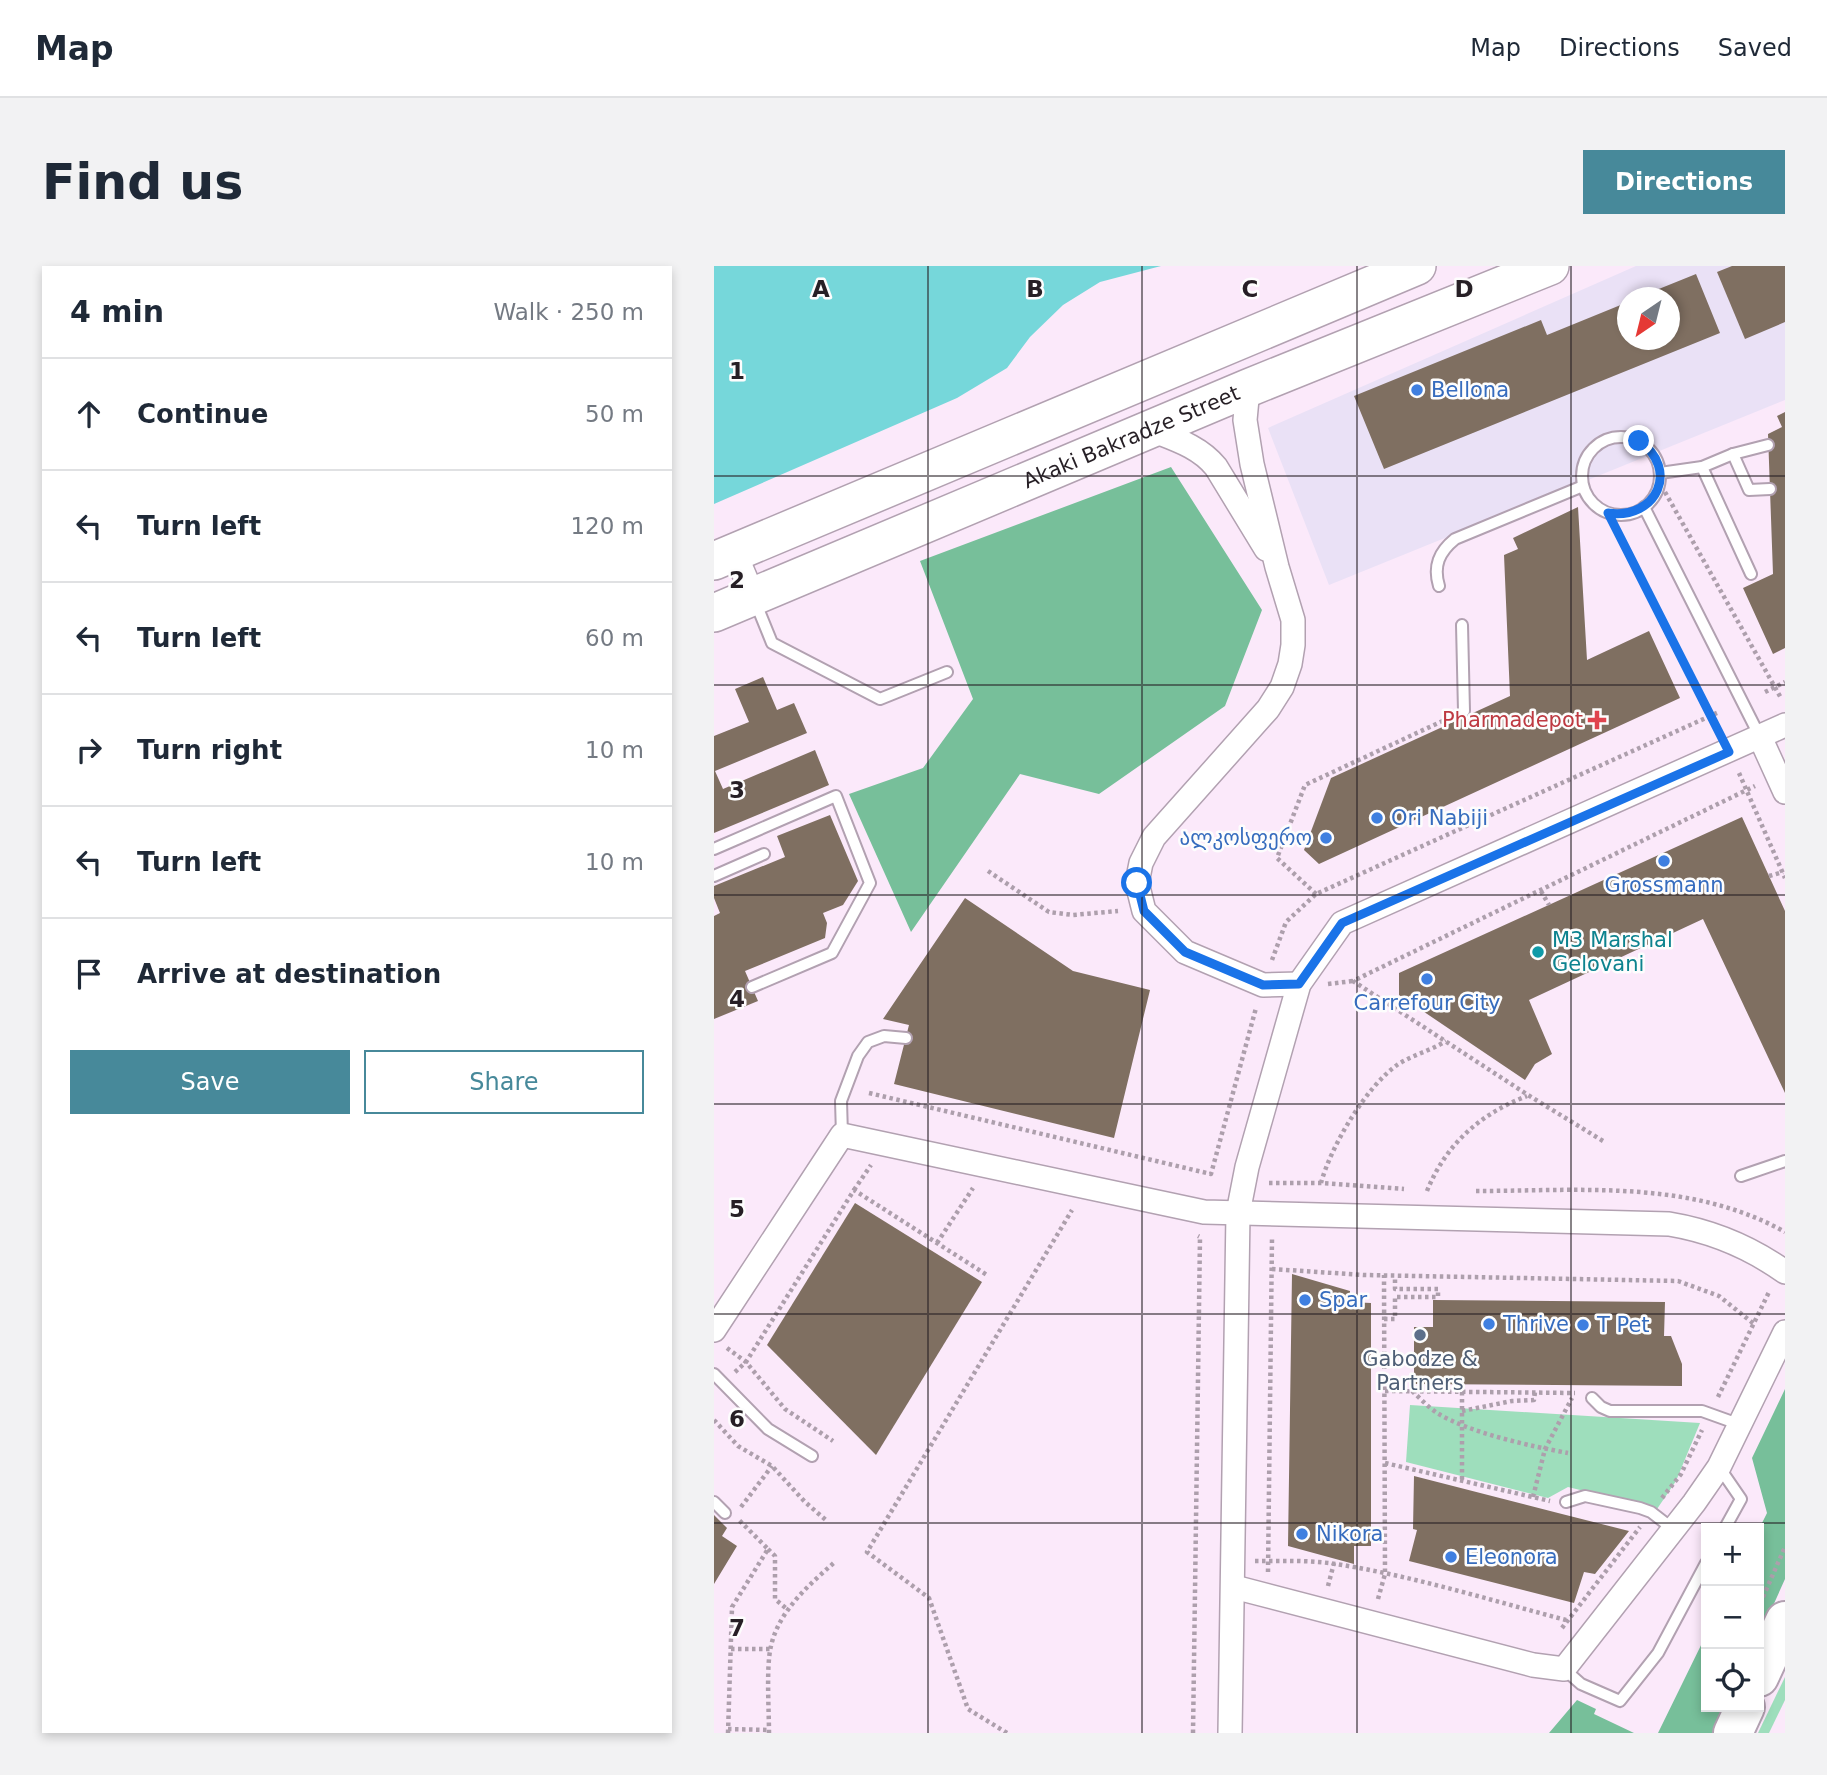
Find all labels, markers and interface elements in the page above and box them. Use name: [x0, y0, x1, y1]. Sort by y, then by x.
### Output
text: Map: [35, 29, 114, 68]
text: Map: [1470, 34, 1521, 62]
text: Directions: [1559, 34, 1680, 62]
text: Saved: [1718, 34, 1792, 62]
button: Directions: [1583, 150, 1785, 214]
text: Find us: [42, 154, 243, 211]
text: A: [812, 276, 830, 302]
text: B: [1026, 276, 1044, 302]
text: C: [1242, 276, 1258, 302]
text: D: [1454, 276, 1474, 302]
north arrow: [1617, 287, 1680, 350]
text: 4 min: [70, 294, 164, 329]
text: Walk · 250 m: [493, 299, 644, 325]
text: 1: [729, 358, 745, 384]
place label: Bellona: [1431, 378, 1509, 402]
street label: Akaki Bakradze Street: [1020, 381, 1243, 493]
marker: Bellona: [1409, 382, 1425, 398]
icon: ahead: [70, 395, 108, 433]
text: Continue: [137, 399, 268, 429]
text: 50 m: [585, 401, 644, 427]
route end: [1623, 425, 1654, 456]
icon: left: [70, 507, 108, 545]
text: Turn left: [137, 511, 261, 541]
text: 120 m: [570, 513, 644, 539]
text: 2: [729, 567, 745, 593]
icon: left: [70, 619, 108, 657]
text: Turn left: [137, 623, 261, 653]
text: 60 m: [585, 625, 644, 651]
place label: Pharmadepot: [1442, 708, 1583, 732]
marker: Pharmadepot: [1589, 712, 1605, 728]
icon: right: [70, 731, 108, 769]
text: Turn right: [137, 735, 282, 765]
text: 10 m: [585, 737, 644, 763]
text: 3: [729, 777, 745, 803]
place label: Ori Nabiji: [1391, 806, 1488, 830]
marker: Ori Nabiji: [1369, 810, 1385, 826]
place label: ალკოსფერო: [1180, 826, 1312, 850]
marker: ალკოსფერო: [1318, 830, 1334, 846]
icon: left: [70, 843, 108, 881]
text: Turn left: [137, 847, 261, 877]
text: 10 m: [585, 849, 644, 875]
marker: Grossmann: [1656, 853, 1672, 869]
route start: [1121, 867, 1152, 898]
place label: Grossmann: [1604, 873, 1724, 897]
place label: M3 Marshal Gelovani: [1552, 928, 1673, 976]
marker: M3 Marshal Gelovani: [1530, 944, 1546, 960]
icon: arrive: [70, 955, 108, 993]
text: Arrive at destination: [137, 959, 441, 989]
marker: Carrefour City: [1419, 971, 1435, 987]
text: 4: [729, 986, 745, 1012]
place label: Carrefour City: [1354, 991, 1500, 1015]
button: Save: [70, 1050, 350, 1114]
button: Share: [364, 1050, 644, 1114]
text: 5: [729, 1196, 745, 1222]
place label: Spar: [1319, 1288, 1368, 1312]
marker: Spar: [1297, 1292, 1313, 1308]
place label: Thrive: [1502, 1312, 1569, 1336]
place label: T Pet: [1596, 1313, 1650, 1337]
marker: Thrive: [1481, 1316, 1497, 1332]
marker: T Pet: [1575, 1317, 1591, 1333]
marker: Gabodze & Partners: [1412, 1327, 1428, 1343]
place label: Gabodze & Partners: [1362, 1347, 1478, 1395]
text: 6: [729, 1406, 745, 1432]
place label: Nikora: [1316, 1522, 1383, 1546]
map controls: [1701, 1523, 1764, 1712]
button: +: [1701, 1523, 1764, 1586]
marker: Nikora: [1294, 1526, 1310, 1542]
place label: Eleonora: [1465, 1545, 1558, 1569]
marker: Eleonora: [1443, 1549, 1459, 1565]
button: −: [1701, 1586, 1764, 1649]
text: 7: [729, 1615, 745, 1641]
button: locate: [1701, 1649, 1764, 1712]

